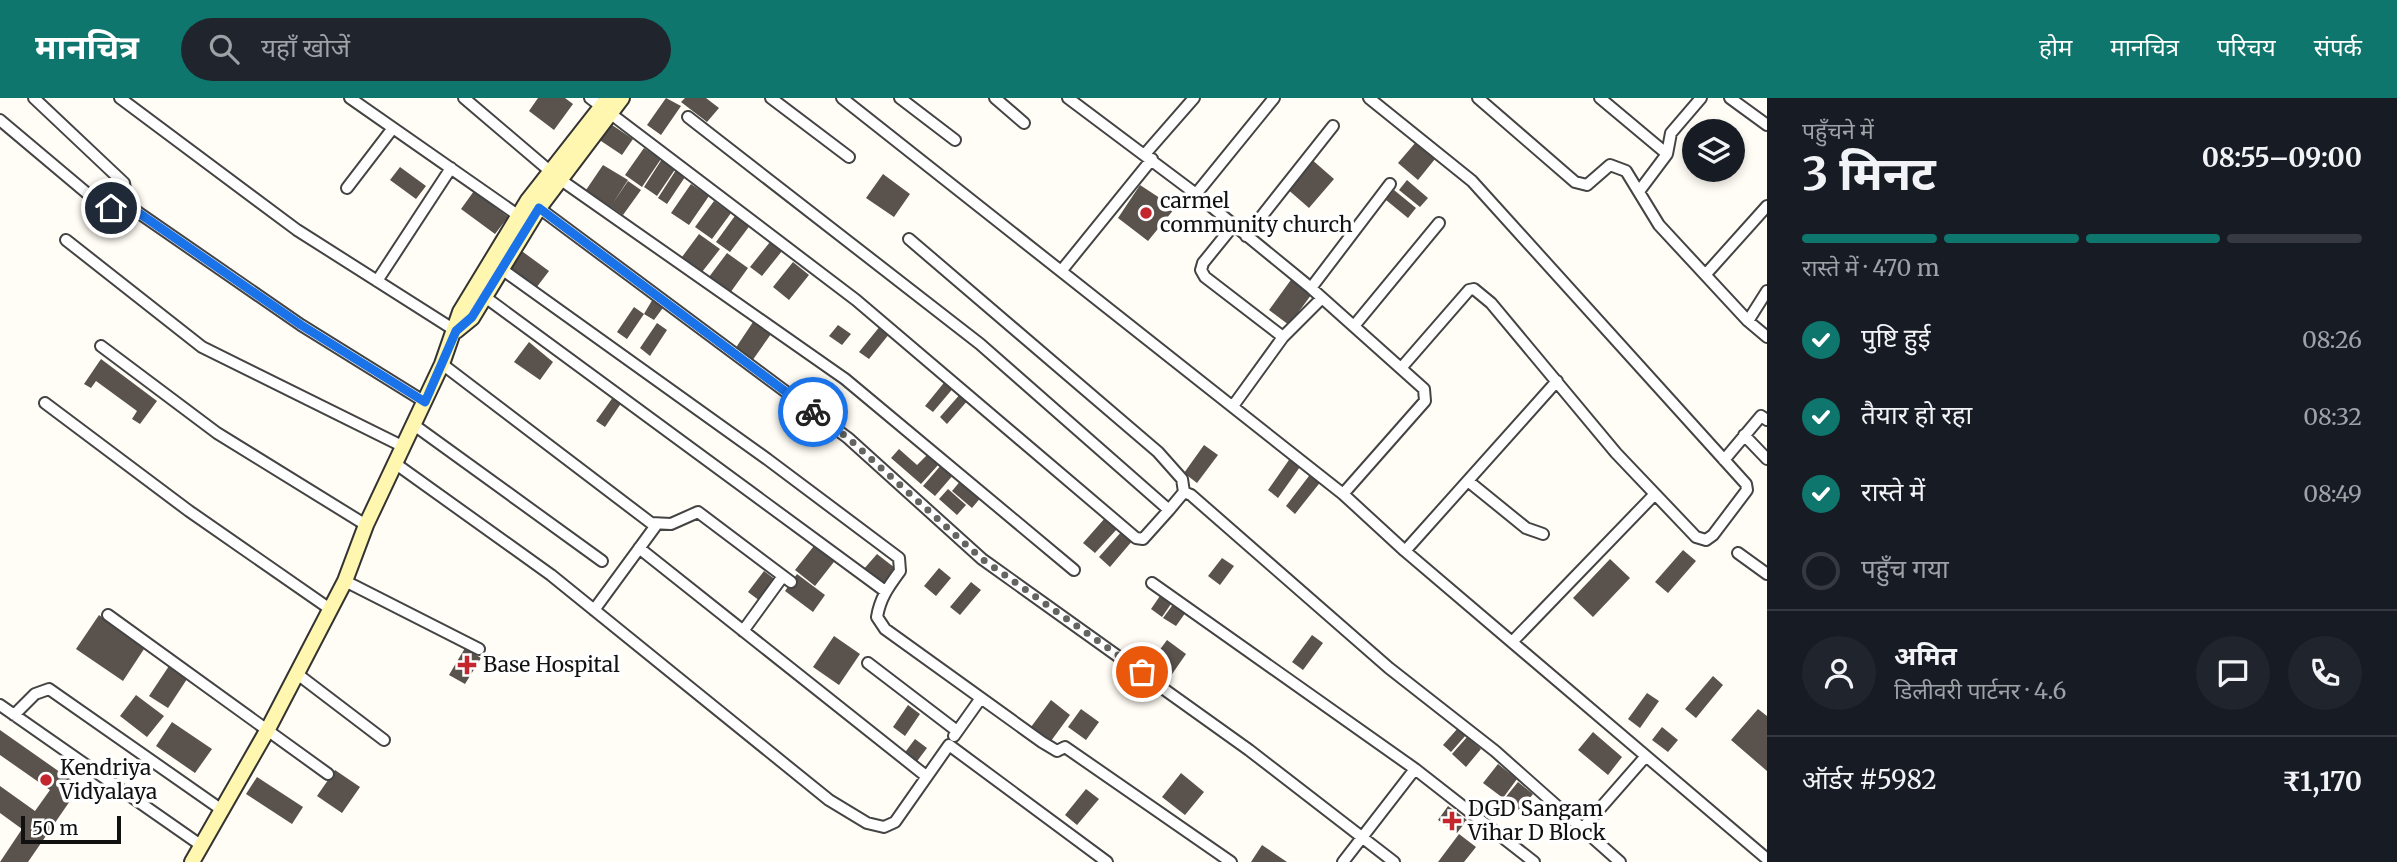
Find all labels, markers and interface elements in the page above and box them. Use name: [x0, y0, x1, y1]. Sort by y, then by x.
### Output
search box: [181, 18, 671, 81]
text: मानचित्र: [35, 27, 139, 68]
icon: search: [205, 30, 243, 68]
text: यहाँ खोजें: [261, 31, 350, 64]
text: होम: [2039, 32, 2072, 63]
text: मानचित्र: [2110, 32, 2179, 63]
text: परिचय: [2217, 32, 2276, 63]
text: संपर्क: [2314, 32, 2362, 63]
text: पहुँचने में: [1802, 116, 1874, 145]
map controls: [1682, 119, 1745, 182]
button: layers: [1682, 119, 1745, 182]
text: 08:55–09:00: [2202, 141, 2362, 174]
text: 3 मिनट: [1802, 145, 1936, 203]
pin: [81, 178, 141, 238]
place label: carmel community church: [1160, 187, 1353, 238]
icon: home: [92, 189, 130, 227]
marker: carmel community church: [1138, 205, 1154, 221]
text: रास्ते में · 470 m: [1802, 253, 1940, 282]
icon: check: [1802, 321, 1840, 359]
text: पुष्टि हुई: [1861, 321, 1930, 354]
text: 08:26: [2302, 325, 2362, 354]
courier: [778, 377, 848, 447]
icon: bike: [794, 393, 832, 431]
icon: check: [1802, 398, 1840, 436]
text: तैयार हो रहा: [1861, 398, 1972, 431]
text: 08:32: [2303, 402, 2362, 431]
icon: check: [1802, 475, 1840, 513]
text: रास्ते में: [1861, 475, 1925, 508]
text: 08:49: [2303, 479, 2362, 508]
text: पहुँच गया: [1861, 552, 1949, 585]
button: person: [1802, 636, 1876, 710]
button: chat: [2196, 636, 2270, 710]
button: phone: [2288, 636, 2362, 710]
text: अमित: [1894, 639, 1957, 672]
pin: [1112, 642, 1172, 702]
place label: Base Hospital: [483, 651, 620, 678]
icon: bag: [1123, 653, 1161, 691]
marker: Base Hospital: [457, 655, 477, 675]
text: डिलीवरी पार्टनर · 4.6: [1894, 676, 2066, 705]
place label: Kendriya Vidyalaya: [59, 754, 157, 805]
text: ऑर्डर #5982: [1802, 763, 1937, 796]
text: ₹1,170: [2282, 765, 2362, 798]
marker: Kendriya Vidyalaya: [38, 772, 54, 788]
place label: DGD Sangam Vihar D Block: [1467, 795, 1606, 846]
marker: DGD Sangam Vihar D Block: [1442, 811, 1462, 831]
scale bar: [21, 813, 121, 845]
text: 50 m: [32, 816, 78, 840]

